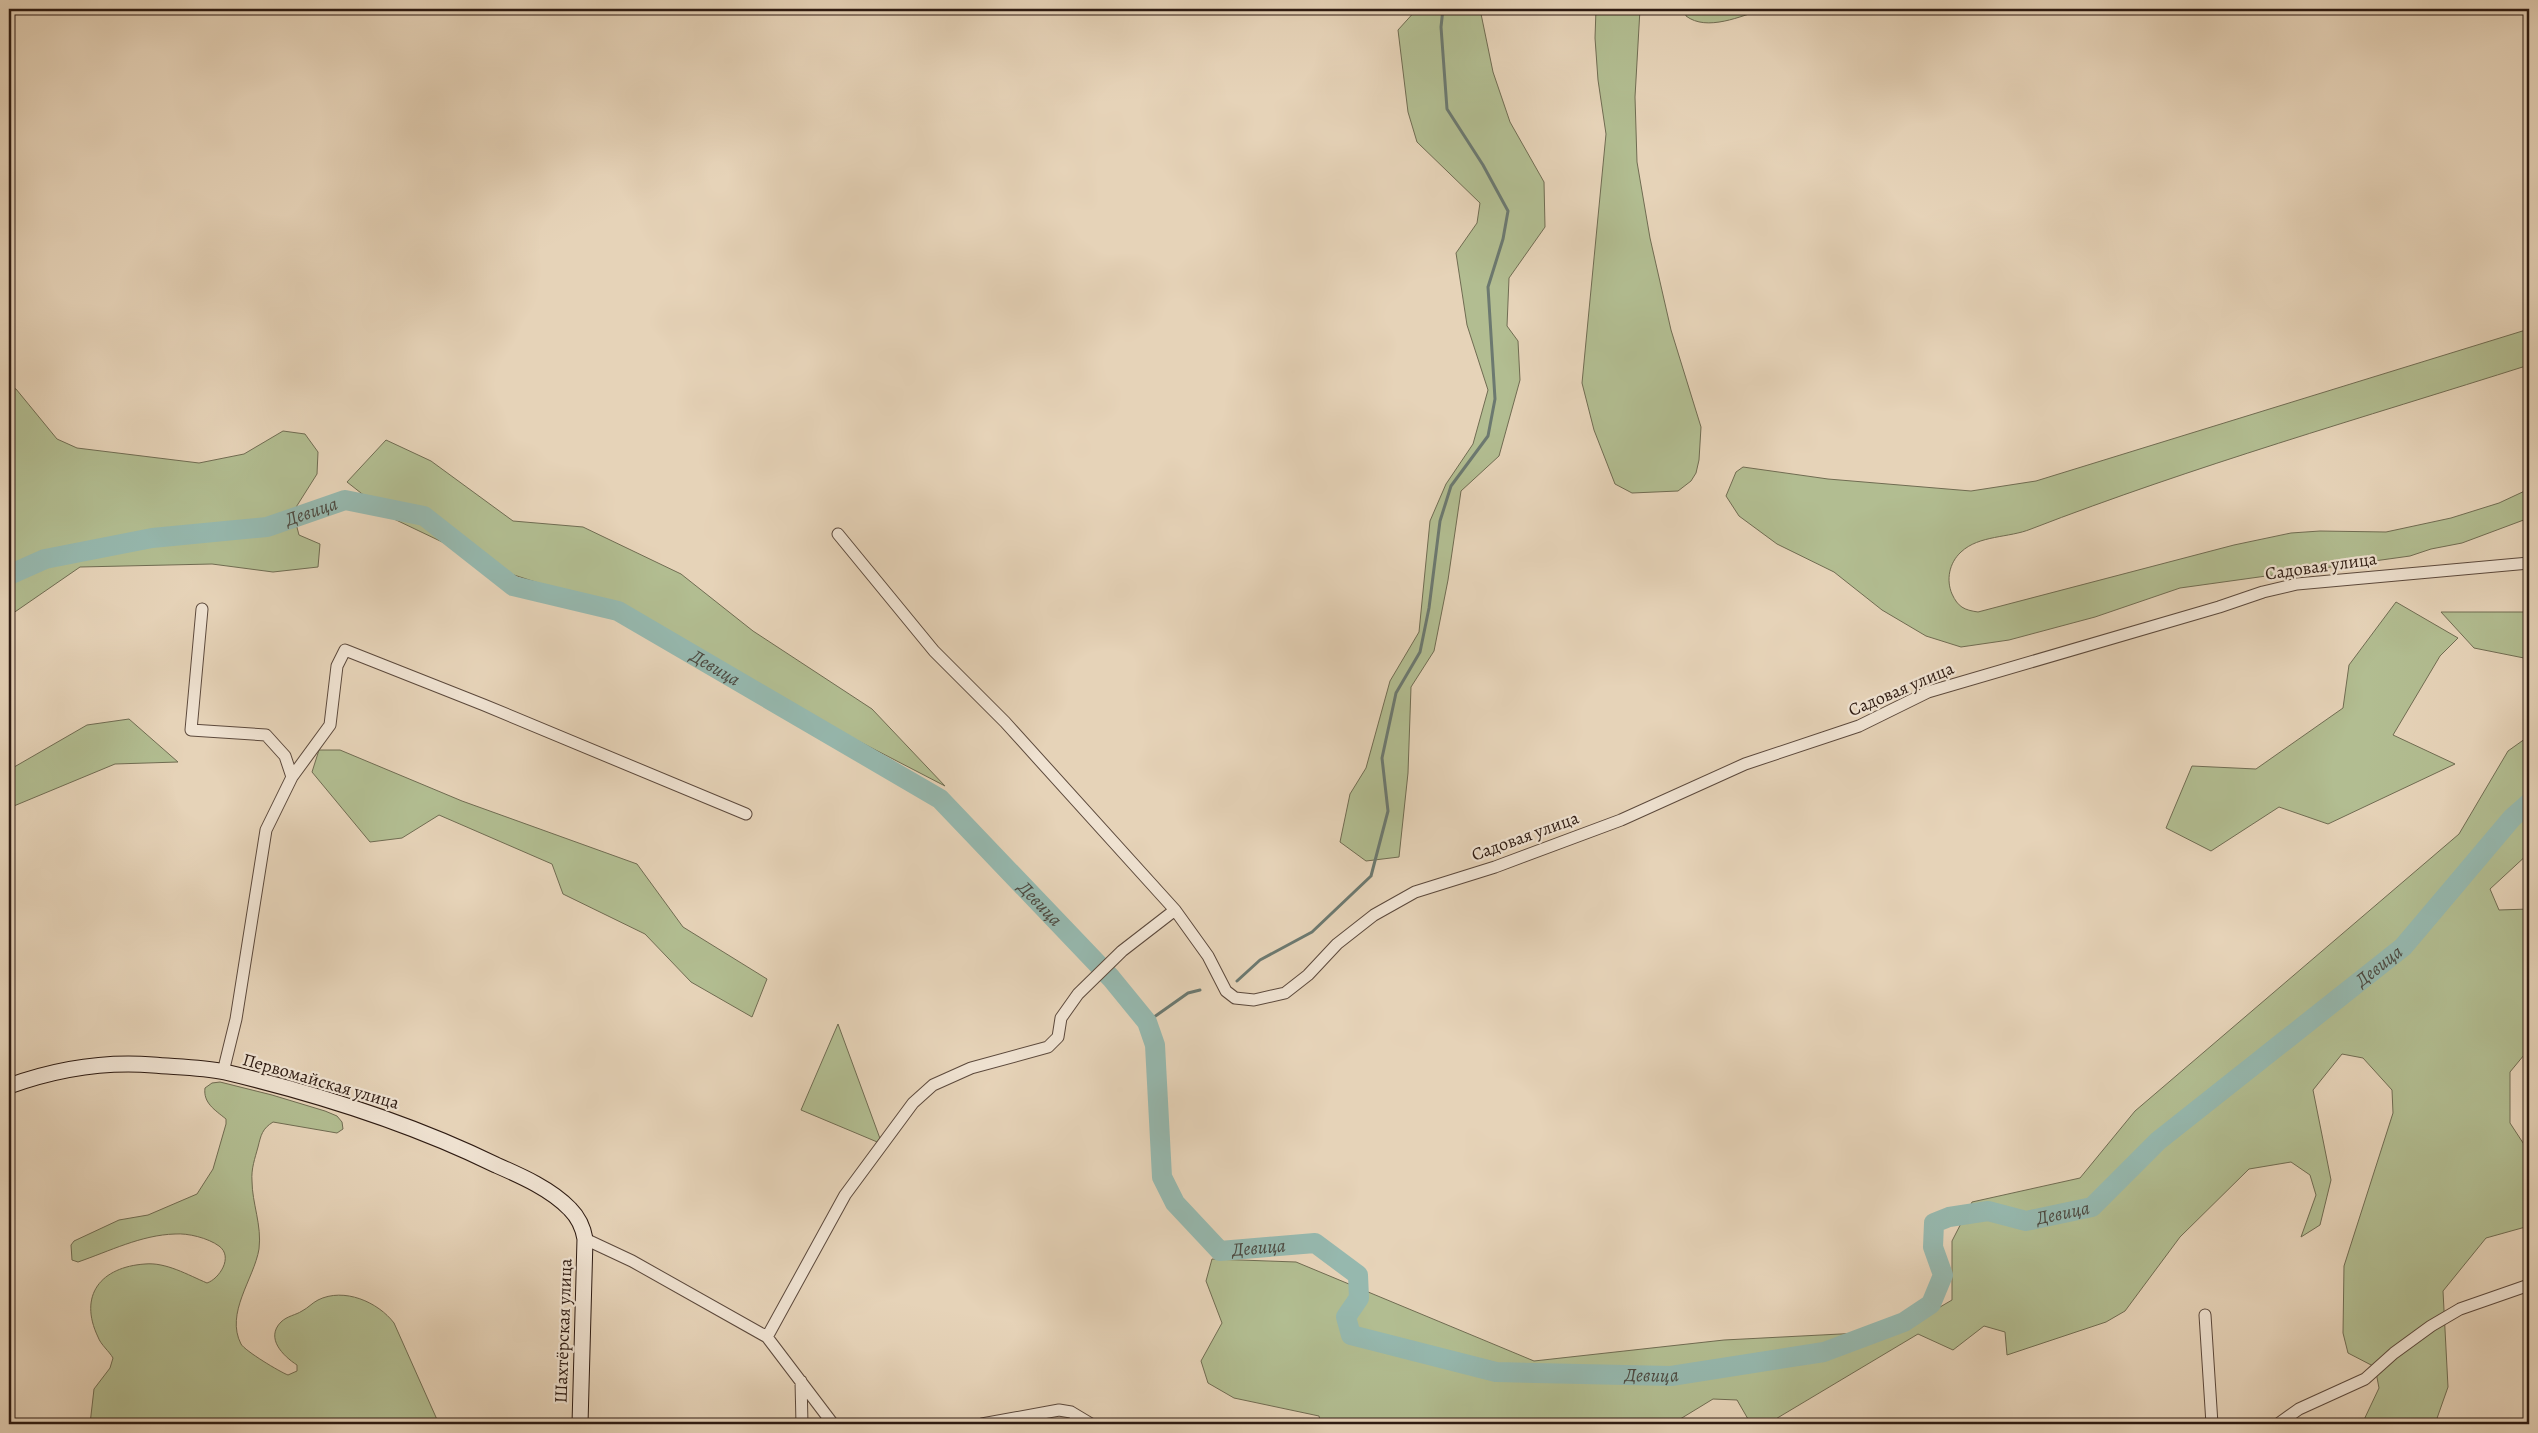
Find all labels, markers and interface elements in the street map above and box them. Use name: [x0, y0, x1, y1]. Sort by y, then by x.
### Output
water label: Девица: [280, 490, 341, 533]
street label: Садовая улица: [2264, 546, 2379, 586]
water label: Девица: [684, 642, 745, 693]
street label: Садовая улица: [1844, 656, 1958, 722]
street label: Садовая улица: [1468, 805, 1583, 867]
water label: Девица: [1011, 874, 1068, 932]
water label: Девица: [2348, 939, 2408, 994]
street label: Первомайская улица: [240, 1047, 403, 1115]
water label: Девица: [2032, 1195, 2092, 1232]
water label: Девица: [1229, 1233, 1287, 1263]
street label: Шахтёрская улица: [548, 1257, 578, 1404]
water label: Девица: [1623, 1362, 1681, 1389]

